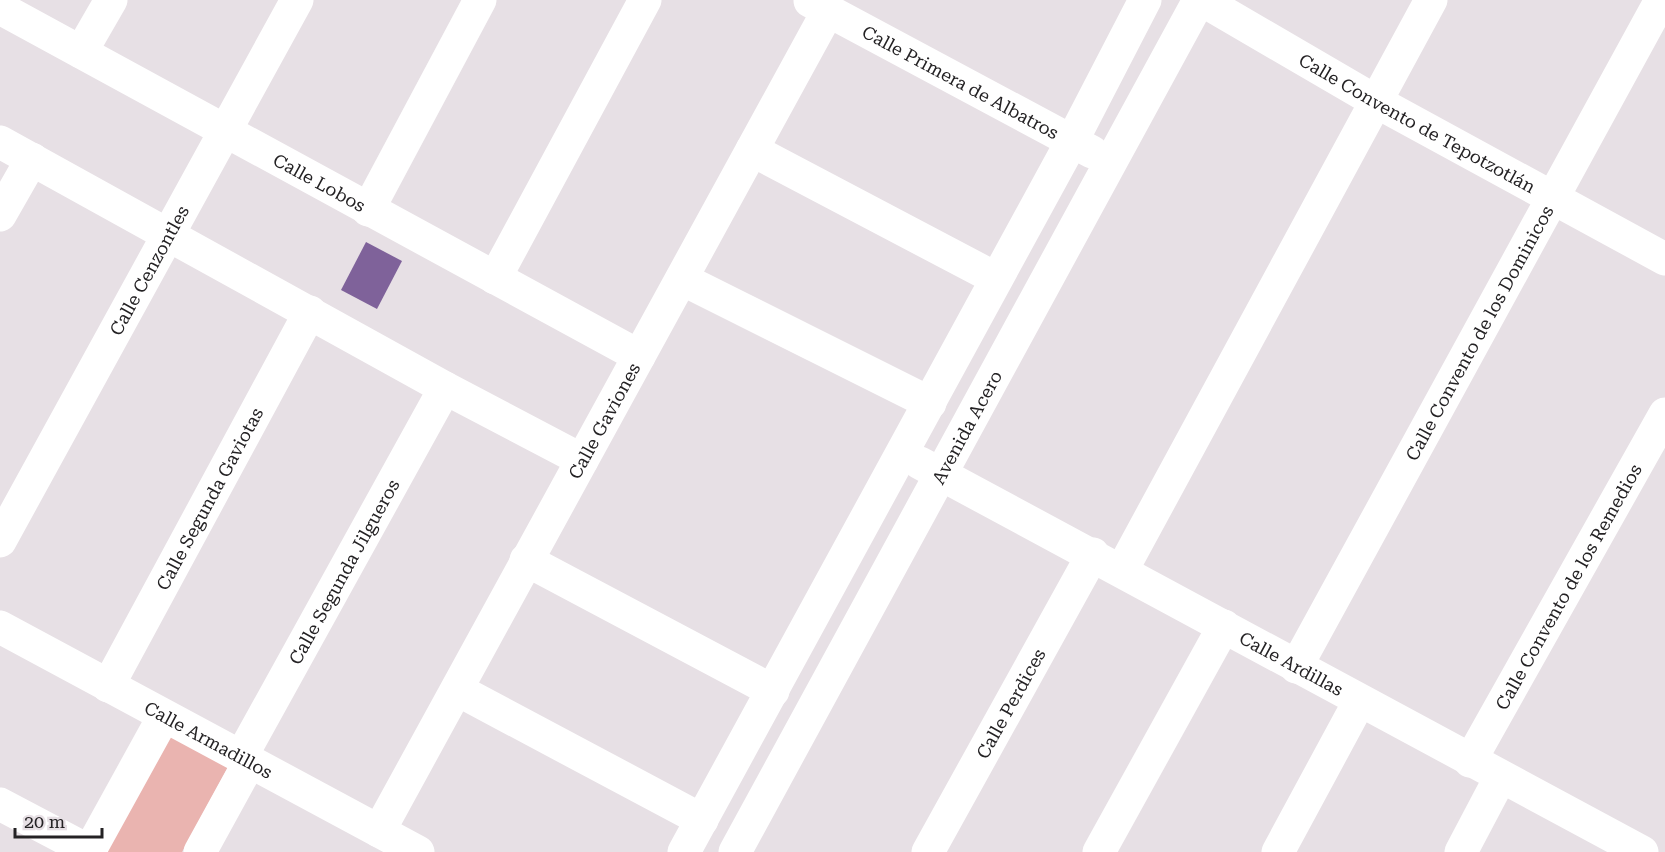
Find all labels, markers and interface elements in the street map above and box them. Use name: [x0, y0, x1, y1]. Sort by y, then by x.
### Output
street label: Calle Primera de Albatros: [859, 21, 1063, 143]
street label: Calle Convento de Tepotzotlán: [1296, 49, 1540, 197]
street label: Calle Lobos: [270, 149, 369, 216]
street label: Calle Cenzontles: [105, 202, 193, 339]
street label: Calle Convento de los Dominicos: [1401, 202, 1557, 464]
street label: Calle Gaviones: [564, 359, 644, 482]
street label: Avenida Acero: [927, 367, 1006, 487]
street label: Calle Segunda Gaviotas: [151, 404, 267, 593]
street label: Calle Convento de los Remedios: [1491, 460, 1645, 713]
street label: Calle Segunda Jilgueros: [284, 475, 403, 668]
street label: Calle Ardillas: [1236, 627, 1347, 700]
street label: Calle Perdices: [972, 645, 1049, 762]
street label: Calle Armadillos: [141, 696, 276, 782]
scale bar: [15, 801, 102, 839]
text: 20 m: [24, 811, 65, 832]

